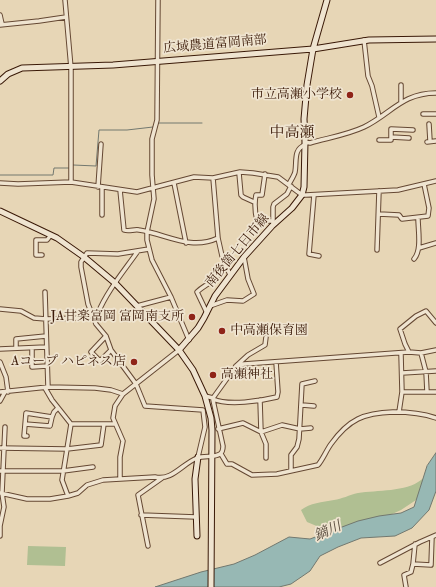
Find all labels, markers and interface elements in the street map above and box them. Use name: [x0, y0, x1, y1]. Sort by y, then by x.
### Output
street label: 広域農道富岡南部: [163, 33, 267, 57]
place label: 市立高瀬小学校: [251, 87, 342, 103]
marker: 市立高瀬小学校: [345, 90, 355, 100]
district label: 中高瀬: [270, 125, 314, 143]
street label: 南後箇七日市線: [203, 211, 273, 291]
place label: JA甘楽富岡 富岡南支所: [51, 309, 184, 325]
marker: JA甘楽富岡 富岡南支所: [187, 312, 197, 322]
place label: 中高瀬保育園: [230, 323, 308, 339]
marker: 中高瀬保育園: [217, 326, 227, 336]
place label: Aコープ ハピネス店: [11, 354, 126, 370]
marker: Aコープ ハピネス店: [129, 357, 139, 367]
place label: 高瀬神社: [221, 367, 273, 383]
marker: 高瀬神社: [208, 370, 218, 380]
water label: 鏑川: [312, 519, 344, 545]

